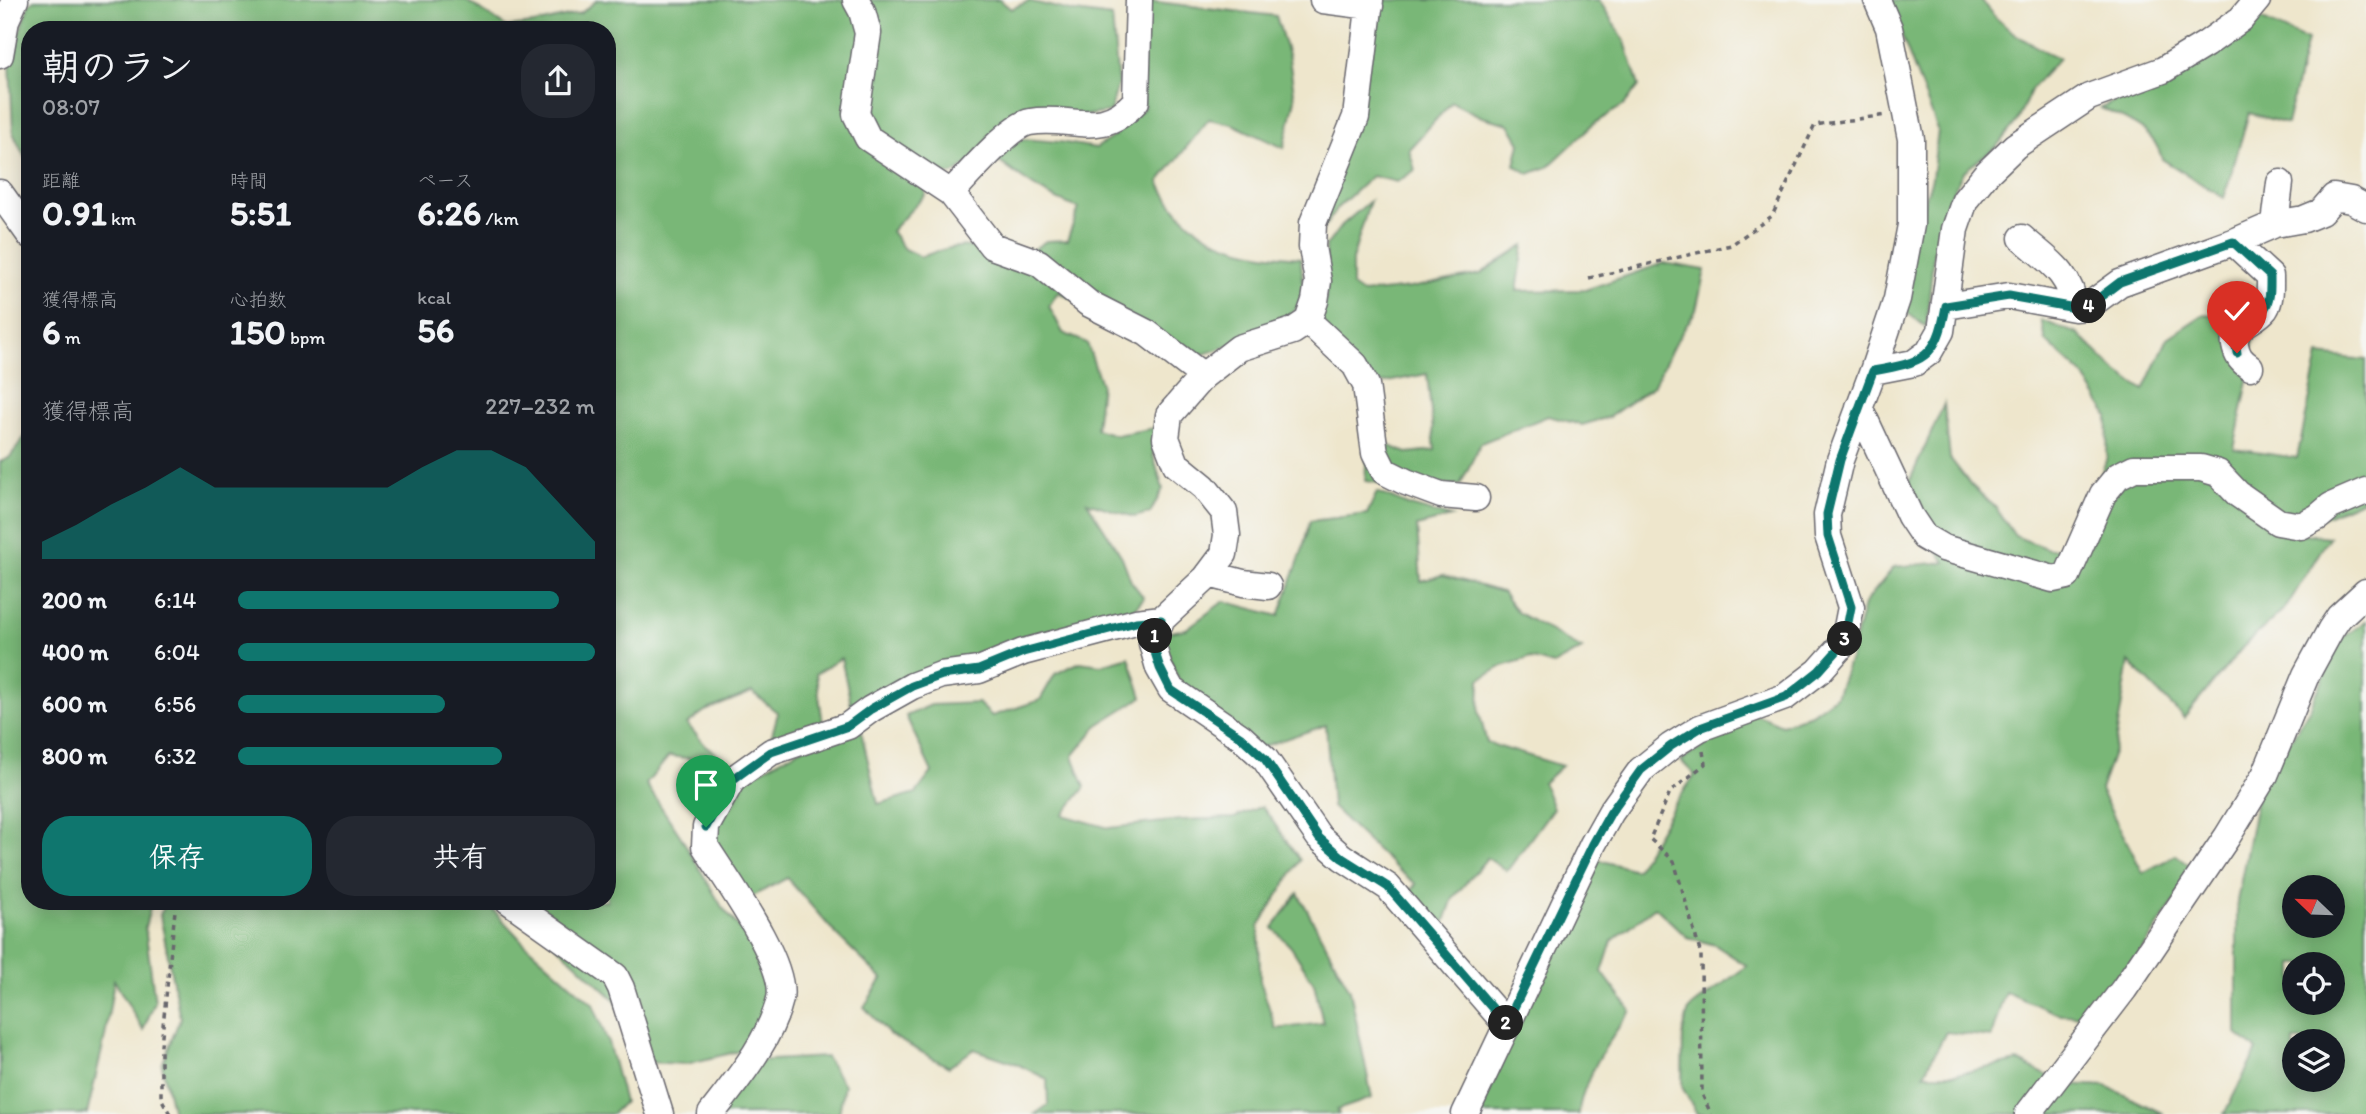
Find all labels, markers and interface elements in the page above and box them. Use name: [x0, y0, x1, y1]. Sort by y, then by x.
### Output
text: 朝のラン: [42, 44, 194, 90]
button: share: [521, 44, 595, 118]
text: 08:07: [42, 93, 100, 121]
text: 距離: [42, 169, 80, 192]
text: 時間: [230, 169, 268, 192]
text: ペース: [417, 169, 473, 192]
text: 0.91: [42, 192, 107, 234]
text: 5:51: [230, 192, 291, 234]
text: 6:26: [417, 192, 481, 234]
text: km: [107, 207, 136, 230]
text: /km: [481, 207, 519, 230]
pin: [2207, 281, 2267, 353]
text: kcal: [417, 286, 451, 309]
text: 獲得標高: [42, 288, 118, 311]
text: 心拍数: [230, 288, 287, 311]
pin: 4: [2072, 288, 2106, 324]
icon: check: [2218, 292, 2256, 330]
text: 4: [2083, 294, 2094, 317]
text: 56: [417, 309, 454, 351]
text: 6: [42, 311, 61, 353]
text: 150: [230, 311, 286, 353]
text: m: [61, 326, 81, 349]
text: bpm: [286, 326, 325, 349]
text: 227–232 m: [485, 392, 595, 420]
text: 獲得標高: [42, 397, 134, 425]
text: 200 m: [42, 586, 107, 614]
text: 6:14: [154, 586, 196, 614]
pin: 1: [1138, 618, 1172, 654]
pin: 3: [1828, 622, 1862, 656]
text: 1: [1150, 624, 1159, 647]
text: 3: [1839, 627, 1850, 650]
text: 400 m: [42, 638, 109, 666]
text: 6:04: [154, 638, 200, 666]
text: 600 m: [42, 690, 107, 718]
text: 6:56: [154, 690, 196, 718]
text: 800 m: [42, 742, 107, 770]
text: 6:32: [154, 742, 196, 770]
pin: [676, 755, 736, 827]
icon: arrive: [687, 766, 725, 804]
button: 保存: [42, 816, 312, 896]
button: 共有: [326, 816, 595, 896]
north arrow: [2282, 875, 2345, 938]
map controls: [2282, 875, 2345, 1092]
button: locate: [2282, 952, 2345, 1015]
pin: 2: [1488, 1006, 1524, 1040]
text: 2: [1501, 1011, 1511, 1034]
button: layers: [2282, 1029, 2345, 1092]

